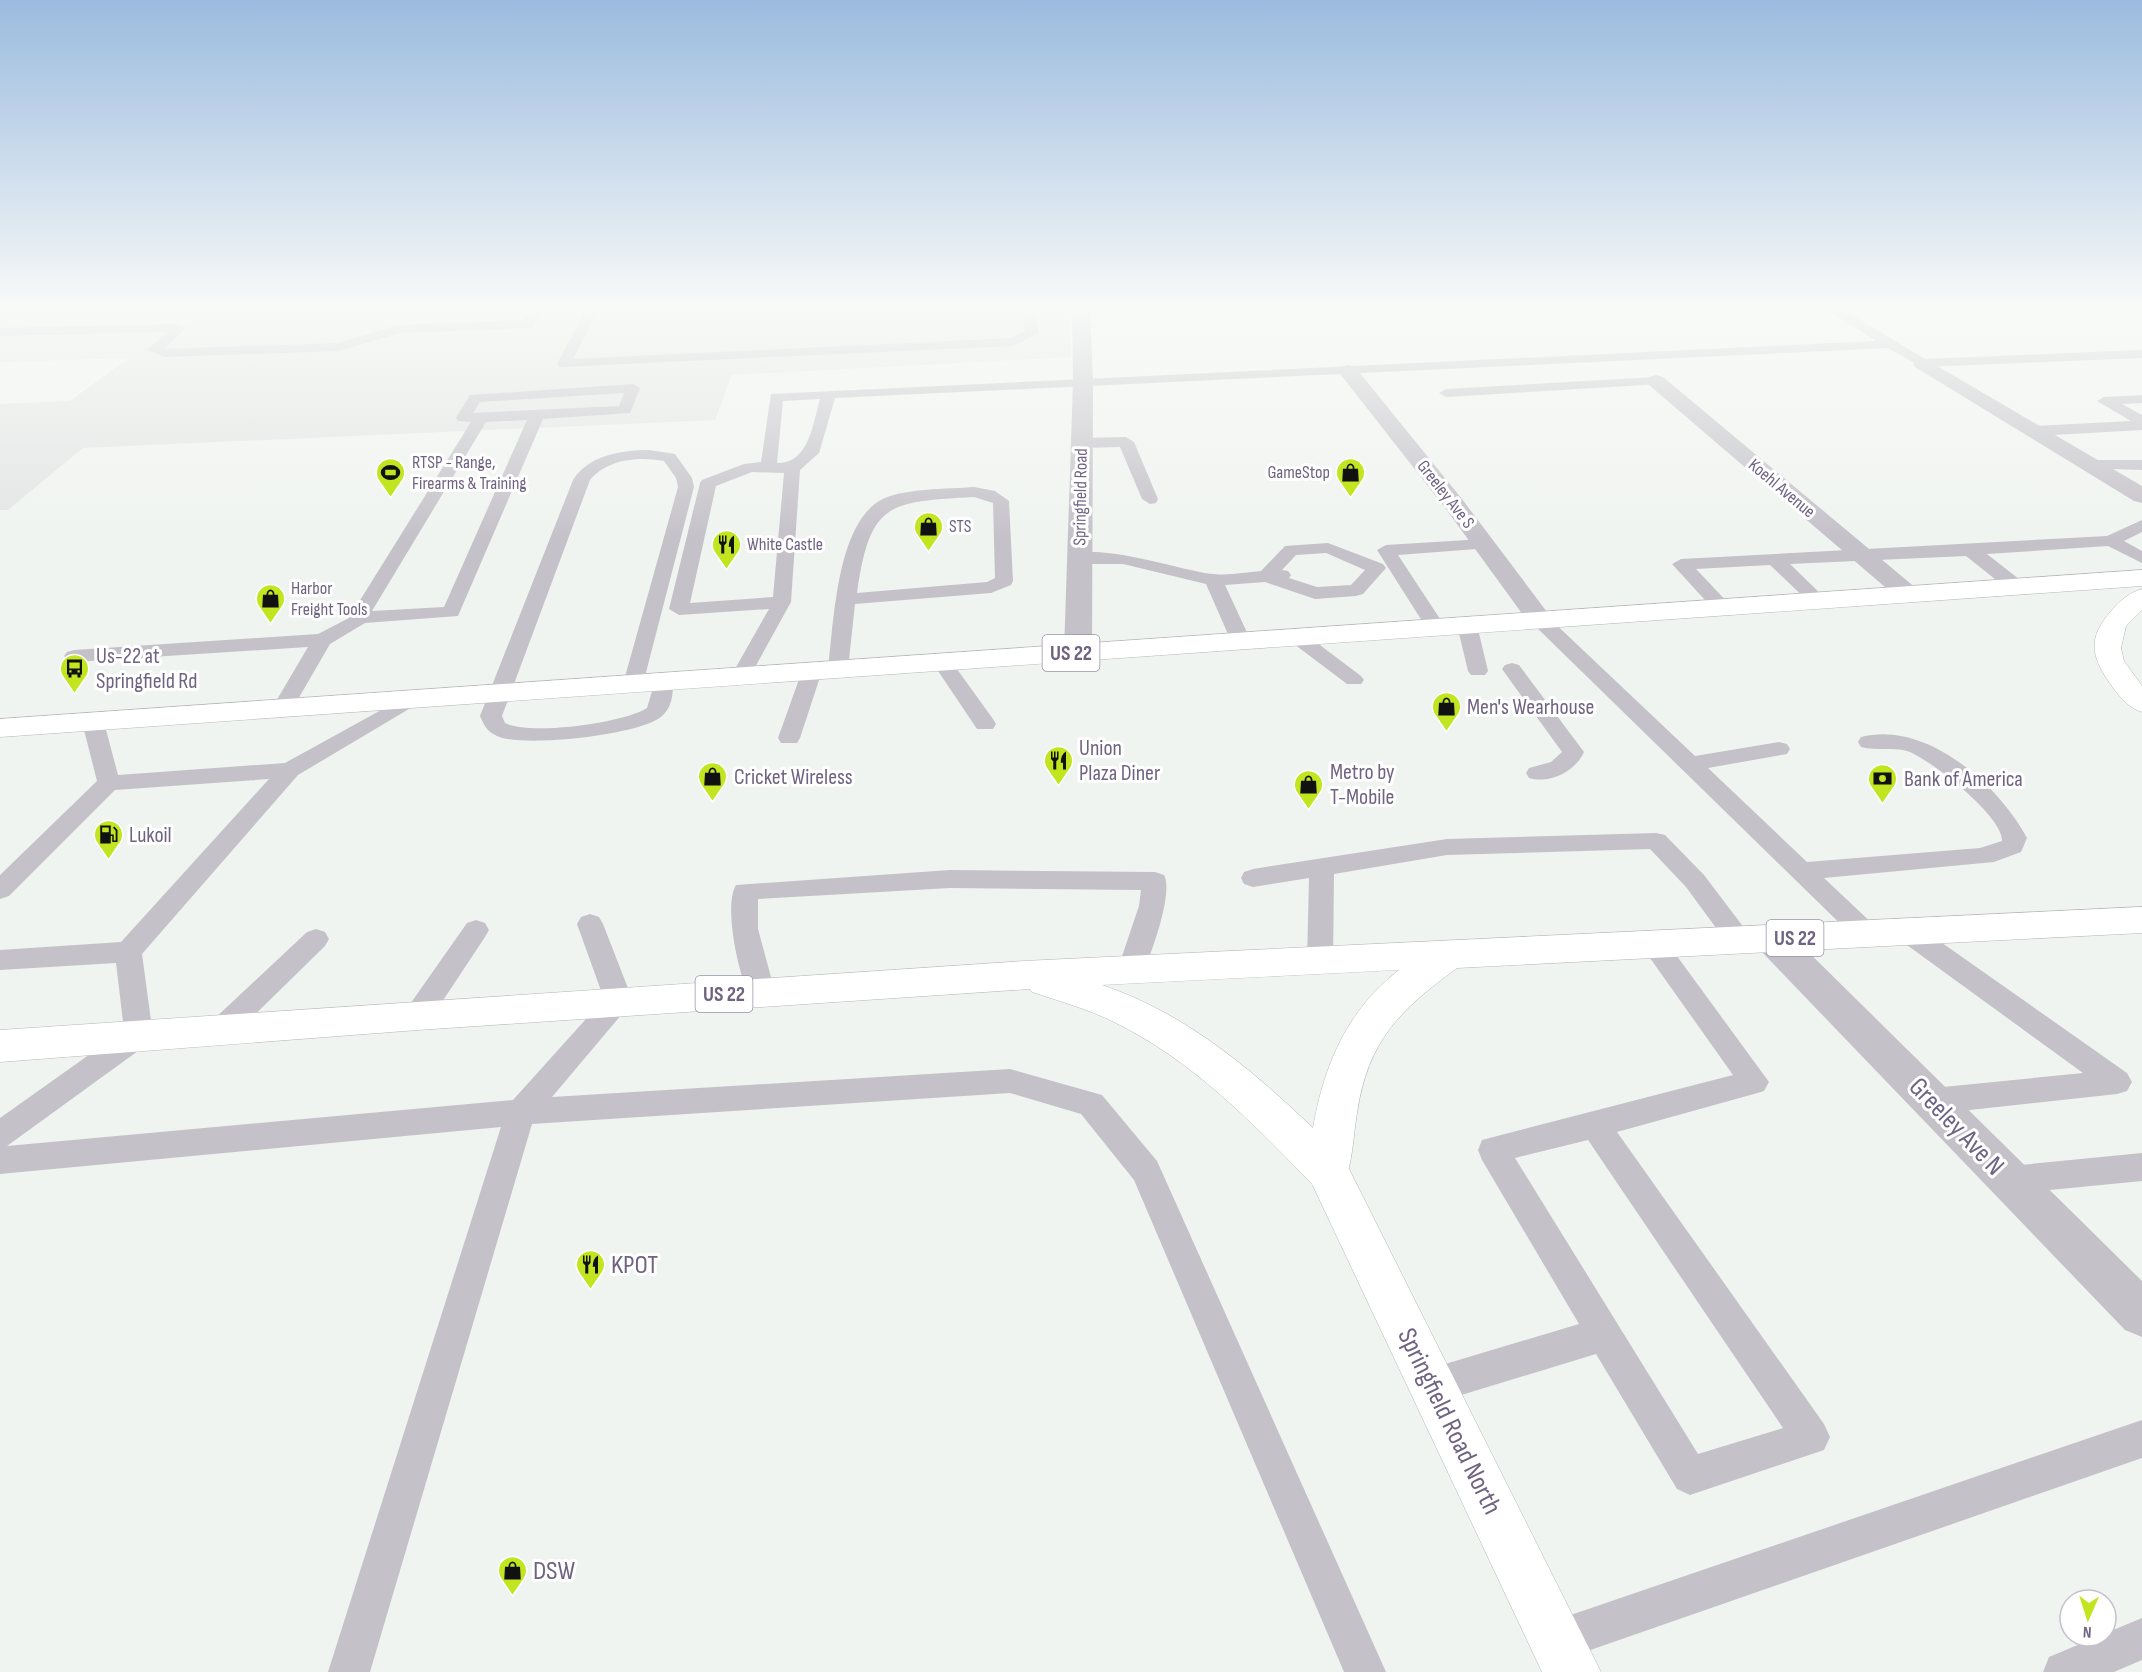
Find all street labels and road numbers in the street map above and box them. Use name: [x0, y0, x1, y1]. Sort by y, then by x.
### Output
street label: Springfield Road: [1069, 448, 1092, 546]
street label: Koehl Avenue: [1744, 454, 1819, 522]
street label: Greeley Ave S: [1412, 456, 1479, 533]
road number: US 22: [1042, 635, 1100, 671]
road number: US 22: [1766, 920, 1824, 956]
road number: US 22: [696, 976, 752, 1012]
street label: Greeley Ave N: [1902, 1071, 2011, 1182]
street label: Springfield Road North: [1390, 1323, 1508, 1520]

